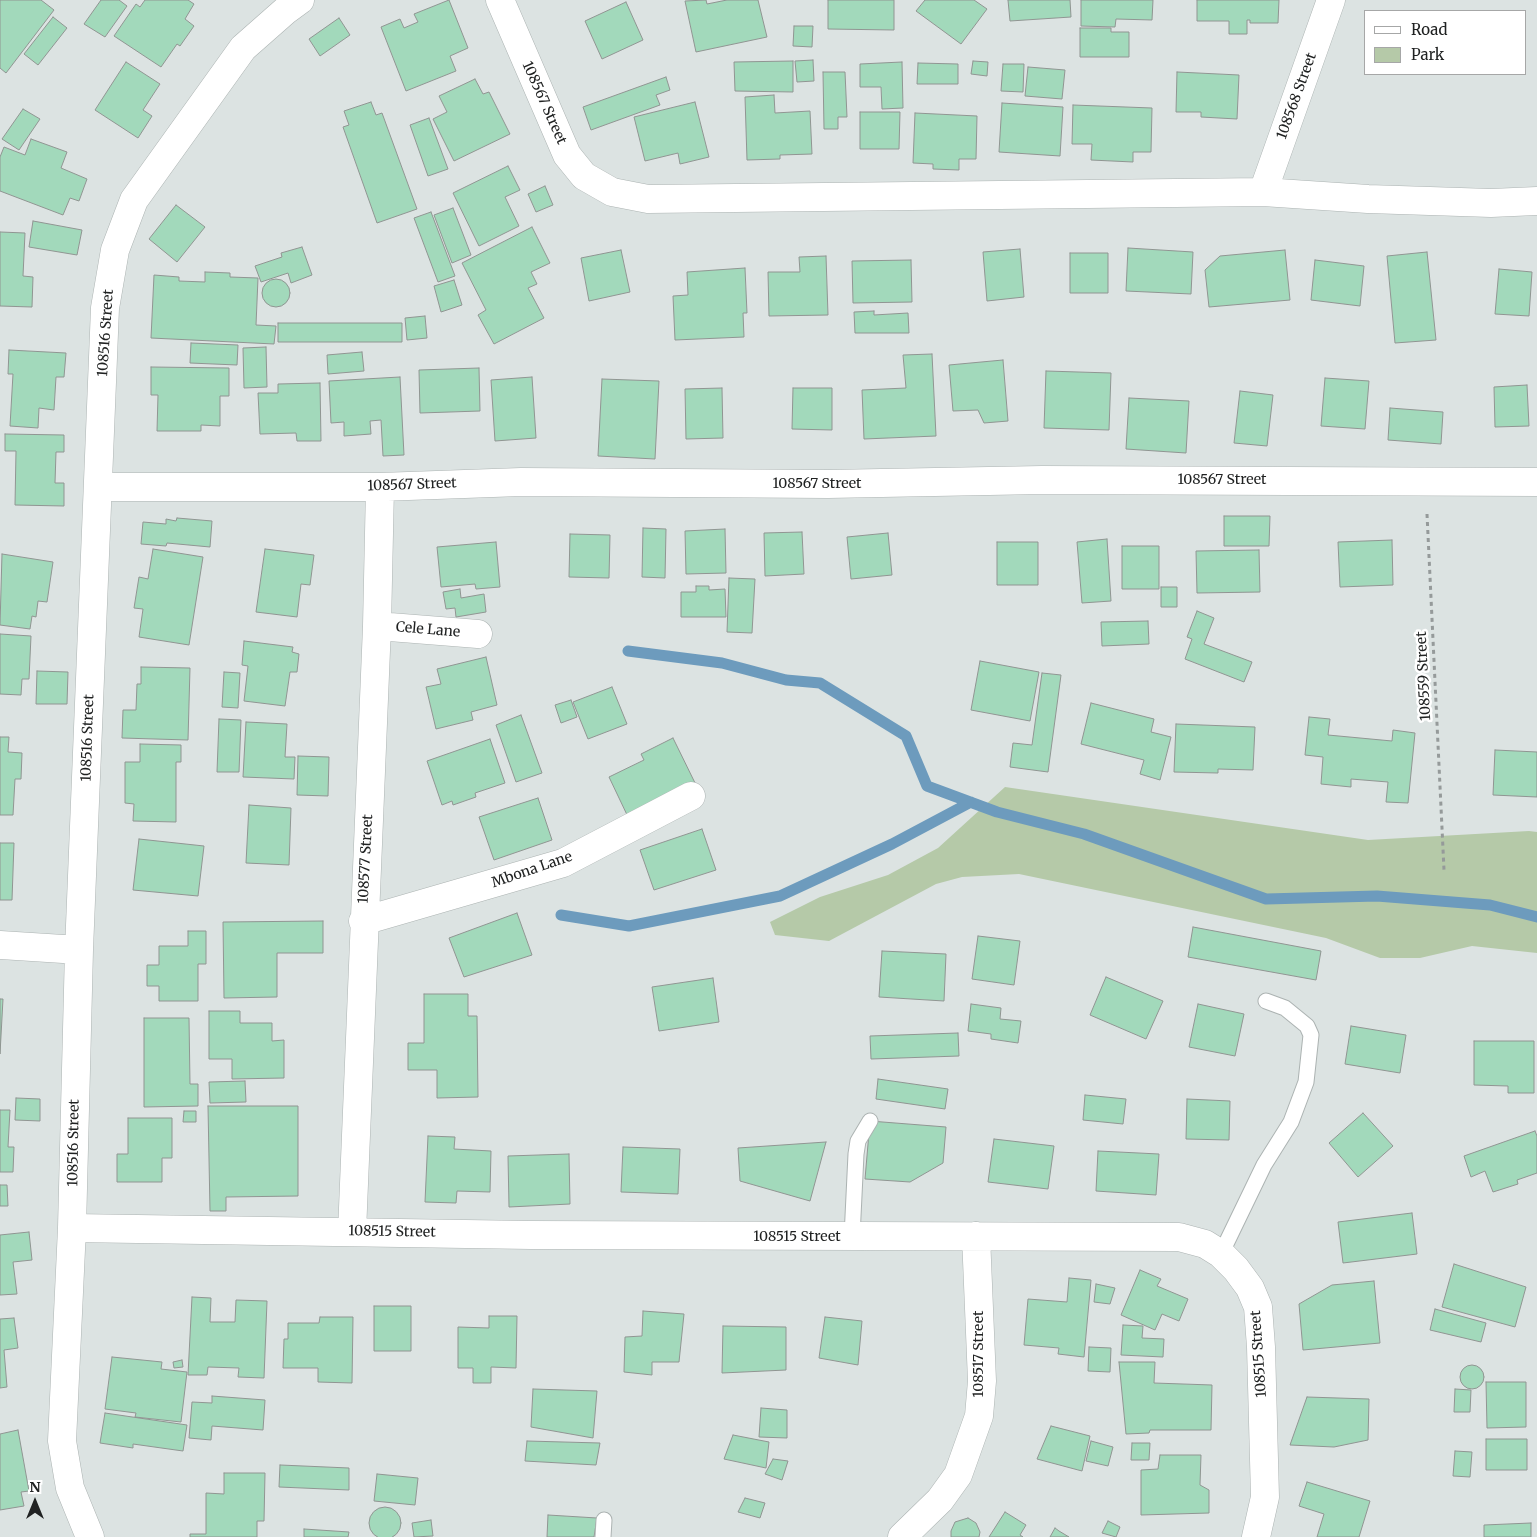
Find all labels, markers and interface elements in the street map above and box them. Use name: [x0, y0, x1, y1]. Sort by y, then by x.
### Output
legend: [1364, 10, 1527, 75]
text: Road: [1411, 20, 1447, 39]
text: Park: [1411, 45, 1444, 64]
street label: 108568 Street: [1274, 51, 1320, 141]
street label: 108567 Street: [518, 59, 570, 147]
street label: 108516 Street: [95, 289, 117, 377]
street label: 108567 Street: [1177, 472, 1267, 488]
street label: 108567 Street: [367, 475, 457, 495]
street label: 108567 Street: [772, 476, 862, 492]
street label: Cele Lane: [395, 619, 461, 641]
street label: 108559 Street: [1413, 631, 1435, 721]
street label: 108516 Street: [78, 694, 98, 782]
street label: 108577 Street: [355, 814, 377, 904]
street label: Mbona Lane: [490, 848, 574, 892]
street label: 108516 Street: [65, 1099, 83, 1187]
street label: 108515 Street: [348, 1223, 436, 1241]
street label: 108515 Street: [753, 1229, 841, 1245]
street label: 108515 Street: [1248, 1310, 1270, 1398]
street label: 108517 Street: [971, 1311, 987, 1397]
north arrow: [10, 1477, 60, 1527]
text: N: [29, 1478, 41, 1496]

